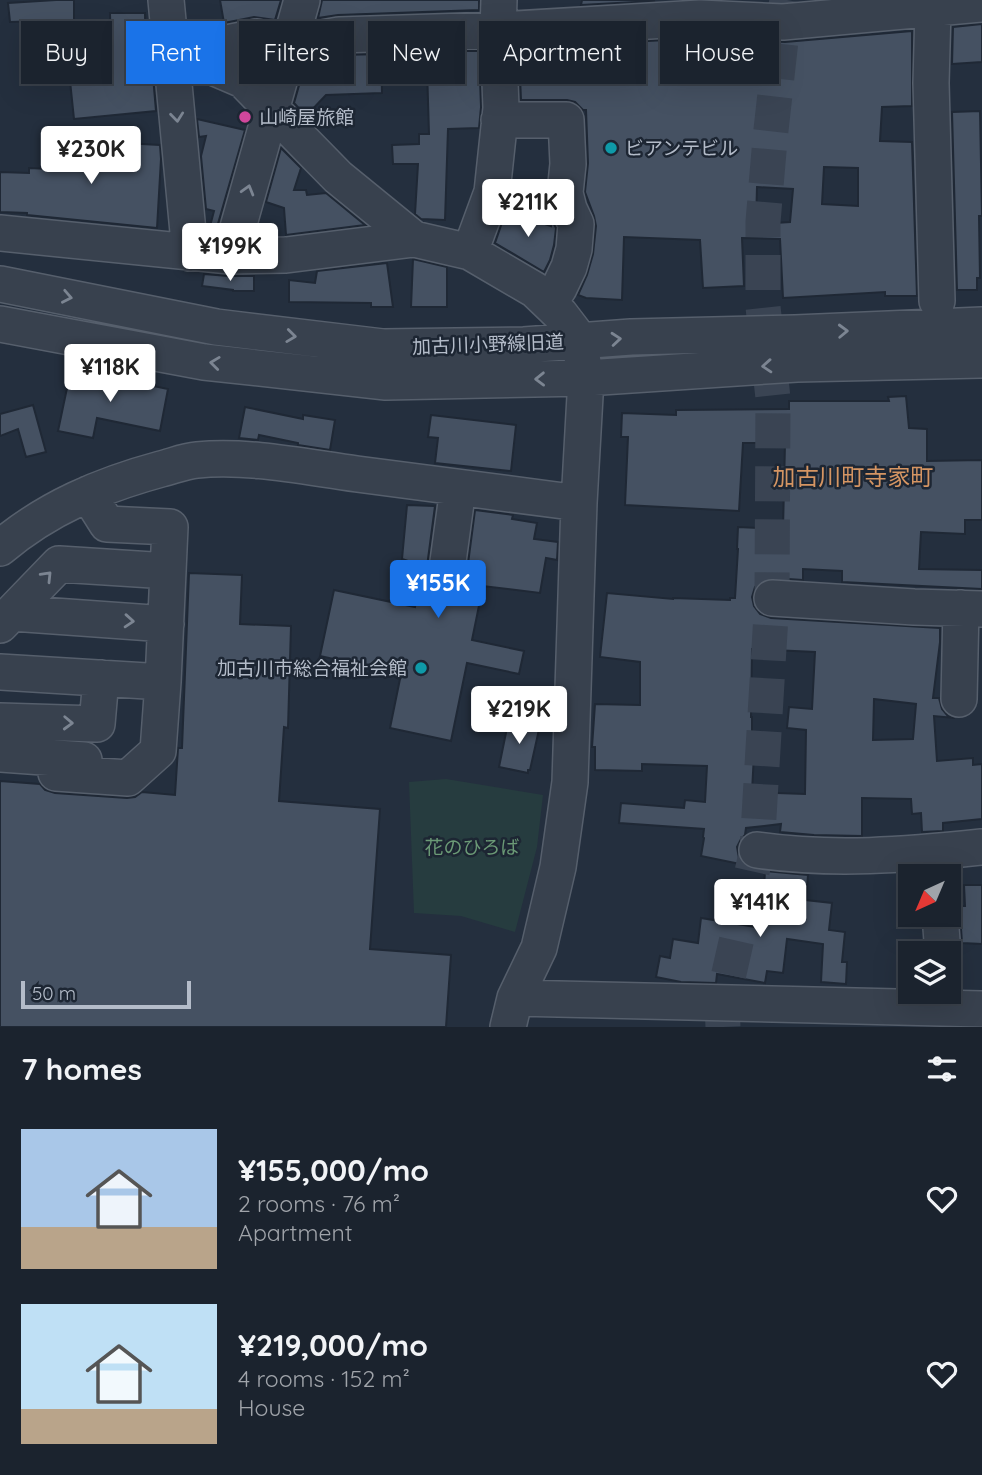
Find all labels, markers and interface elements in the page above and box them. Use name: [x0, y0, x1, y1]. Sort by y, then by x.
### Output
chip: Buy: [21, 21, 112, 84]
chip: Rent: [126, 21, 225, 84]
chip: Filters: [239, 21, 354, 84]
chip: New: [368, 21, 465, 84]
chip: Apartment: [479, 21, 646, 84]
chip: House: [660, 21, 779, 84]
place label: 山崎屋旅館: [259, 105, 354, 129]
marker: 山崎屋旅館: [237, 109, 253, 125]
one-way arrow: [169, 111, 184, 123]
pin: ¥230K: [42, 127, 140, 186]
text: ¥230K: [57, 134, 125, 163]
place label: ビアンテビル: [625, 136, 738, 160]
marker: ビアンテビル: [603, 140, 619, 156]
pin: ¥211K: [479, 180, 577, 239]
one-way arrow: [240, 185, 255, 197]
text: ¥211K: [498, 187, 558, 216]
pin: ¥199K: [181, 224, 279, 283]
text: ¥199K: [198, 231, 262, 260]
one-way arrow: [61, 289, 73, 304]
one-way arrow: [838, 324, 849, 339]
one-way arrow: [285, 328, 297, 343]
street label: 加古川小野線旧道: [412, 329, 564, 359]
one-way arrow: [610, 332, 621, 347]
pin: ¥118K: [61, 344, 159, 404]
text: ¥118K: [80, 352, 140, 381]
one-way arrow: [210, 356, 221, 371]
one-way arrow: [761, 359, 772, 374]
one-way arrow: [534, 371, 545, 386]
district label: 加古川町寺家町: [773, 462, 934, 491]
pin: ¥155K: [389, 560, 487, 620]
text: ¥155K: [406, 568, 470, 597]
one-way arrow: [39, 571, 52, 584]
one-way arrow: [124, 613, 135, 628]
place label: 加古川市総合福祉会館: [217, 656, 407, 680]
marker: 加古川市総合福祉会館: [413, 660, 429, 676]
pin: ¥219K: [470, 686, 568, 746]
text: ¥219K: [487, 694, 551, 723]
one-way arrow: [63, 716, 74, 731]
park label: 花のひろば: [424, 835, 520, 859]
north arrow: [898, 864, 961, 928]
map controls: [898, 864, 961, 1004]
pin: ¥141K: [711, 880, 809, 939]
text: ¥141K: [730, 887, 790, 916]
button: layers: [898, 941, 961, 1004]
scale bar: [21, 978, 191, 1010]
text: 50 m: [32, 981, 76, 1005]
text: 7 homes: [21, 1050, 142, 1088]
icon: filters: [923, 1050, 961, 1088]
text: ¥155,000/mo: [238, 1151, 429, 1189]
icon: home: [77, 1157, 161, 1241]
icon: heart: [923, 1180, 961, 1218]
text: 2 rooms · 76 m²: [238, 1189, 400, 1218]
text: Apartment: [238, 1218, 352, 1247]
text: ¥219,000/mo: [238, 1326, 428, 1364]
icon: home: [77, 1332, 161, 1416]
icon: heart: [923, 1355, 961, 1393]
text: 4 rooms · 152 m²: [238, 1364, 410, 1393]
text: House: [238, 1393, 305, 1422]

